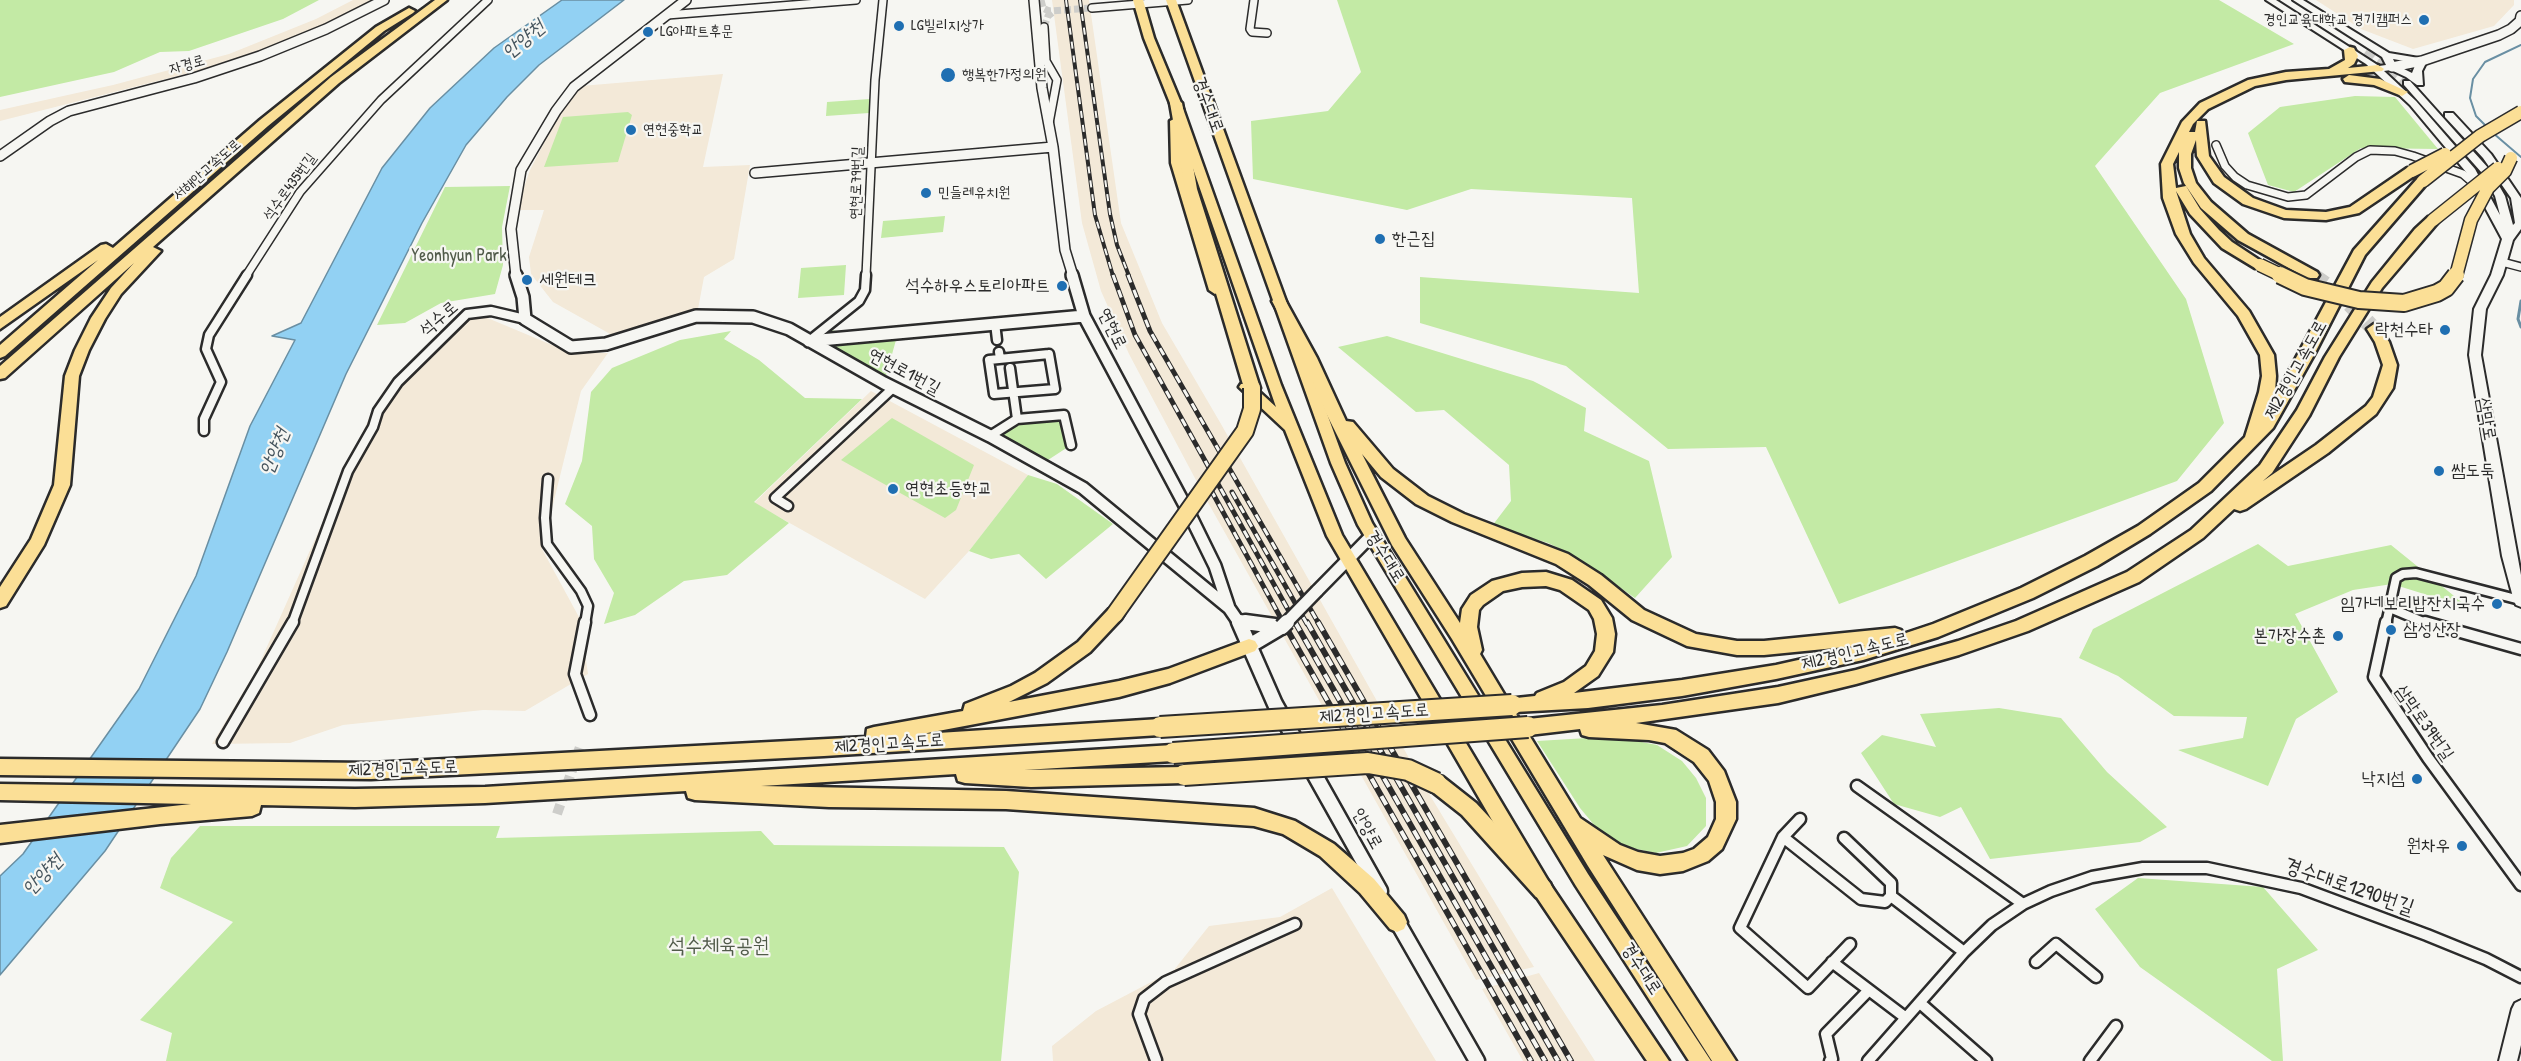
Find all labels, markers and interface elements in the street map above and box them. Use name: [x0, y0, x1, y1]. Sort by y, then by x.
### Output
place label: 경인교육대학교 경기캠퍼스: [2264, 11, 2412, 29]
marker: 경인교육대학교 경기캠퍼스: [2417, 13, 2431, 27]
water label: 안양천: [498, 15, 550, 65]
place label: LG빌리지상가: [911, 17, 984, 35]
marker: LG빌리지상가: [892, 19, 906, 33]
place label: LG아파트후문: [660, 23, 733, 41]
marker: LG아파트후문: [641, 25, 655, 39]
street label: 자경로: [167, 51, 207, 79]
marker: 행복한가정의원: [939, 66, 957, 84]
place label: 행복한가정의원: [962, 66, 1046, 84]
street label: 경수대로: [1188, 74, 1228, 136]
place label: 연현중학교: [643, 121, 703, 139]
marker: 연현중학교: [624, 123, 638, 137]
street label: 서해안고속도로: [169, 135, 245, 205]
street label: 연현로79번길: [847, 146, 867, 220]
street label: 석수로435번길: [259, 150, 321, 224]
place label: 민들레유치원: [938, 184, 1010, 202]
marker: 민들레유치원: [919, 186, 933, 200]
place label: 한근집: [1392, 228, 1435, 250]
marker: 한근집: [1373, 232, 1387, 246]
park label: Yeonhyun Park: [411, 245, 507, 267]
place label: 세원테크: [539, 269, 597, 291]
marker: 세원테크: [520, 273, 534, 287]
place label: 석수하우스토리아파트: [905, 275, 1050, 297]
marker: 석수하우스토리아파트: [1055, 279, 1069, 293]
street label: 석수로: [415, 297, 463, 341]
street label: 연현로: [1093, 305, 1131, 353]
street label: 제2경인고속도로: [2260, 317, 2332, 423]
place label: 락천수타: [2375, 319, 2433, 341]
marker: 락천수타: [2438, 323, 2452, 337]
street label: 연현로1번길: [864, 344, 944, 400]
street label: 삼막로: [2472, 396, 2500, 442]
water label: 안양천: [255, 425, 295, 479]
place label: 쌈도둑: [2451, 460, 2494, 482]
marker: 쌈도둑: [2432, 464, 2446, 478]
place label: 연현초등학교: [905, 478, 992, 500]
marker: 연현초등학교: [886, 482, 900, 496]
street label: 경수대로: [1360, 527, 1410, 587]
place label: 임가네보리밥잔치국수: [2340, 593, 2485, 615]
marker: 임가네보리밥잔치국수: [2490, 597, 2504, 611]
place label: 삼성산장: [2403, 619, 2461, 641]
marker: 삼성산장: [2384, 623, 2398, 637]
place label: 본가장수촌: [2254, 625, 2326, 647]
street label: 제2경인고속도로: [1799, 628, 1911, 676]
marker: 본가장수촌: [2331, 629, 2345, 643]
street label: 삼막로39번길: [2390, 681, 2458, 765]
street label: 제2경인고속도로: [1318, 699, 1430, 729]
street label: 제2경인고속도로: [833, 729, 945, 759]
street label: 제2경인고속도로: [348, 756, 458, 782]
place label: 낙지섬: [2362, 768, 2405, 790]
marker: 낙지섬: [2410, 772, 2424, 786]
street label: 안양로: [1347, 805, 1387, 853]
place label: 원차우: [2407, 835, 2450, 857]
marker: 원차우: [2455, 839, 2469, 853]
water label: 안양천: [18, 849, 68, 901]
street label: 경수대로1290번길: [2281, 853, 2417, 921]
park label: 석수체육공원: [668, 933, 770, 959]
street label: 경수대로: [1616, 939, 1666, 999]

